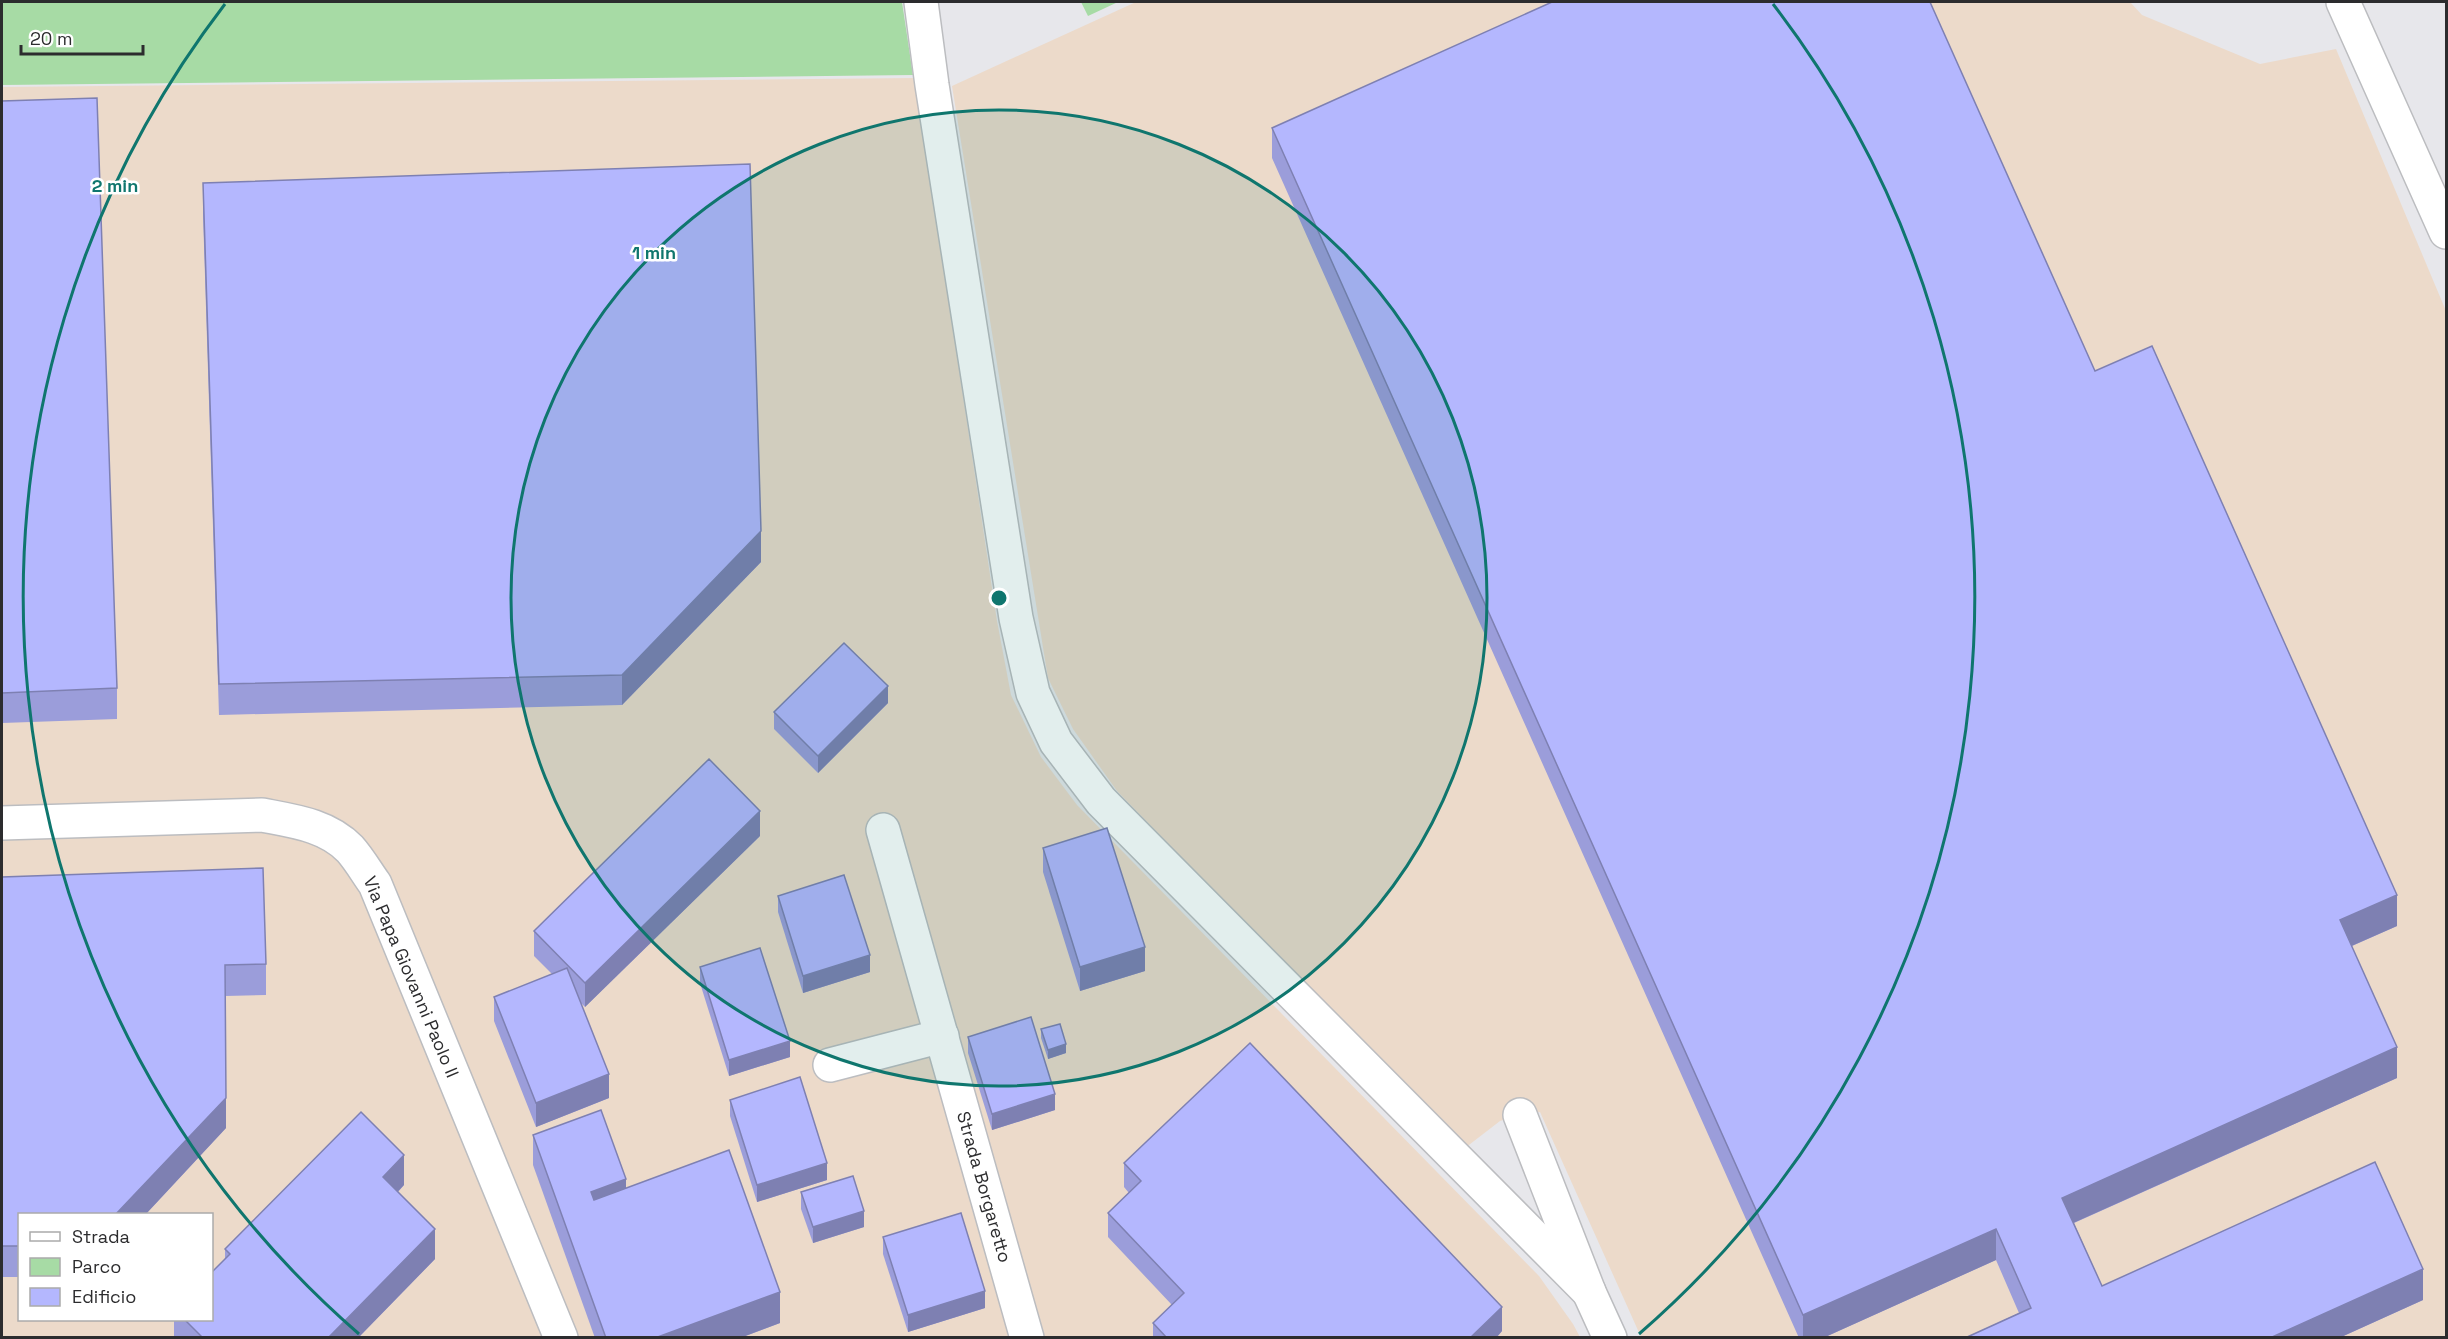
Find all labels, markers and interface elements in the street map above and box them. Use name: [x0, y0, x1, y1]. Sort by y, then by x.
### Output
scale bar: [21, 18, 142, 56]
text: 20 m: [30, 27, 73, 50]
text: 2 min: [92, 174, 138, 197]
text: 1 min: [632, 241, 676, 264]
centre of rings: [989, 588, 1009, 608]
street label: Via Papa Giovanni Paolo II: [359, 873, 464, 1081]
street label: Strada Borgaretto: [952, 1109, 1017, 1265]
legend: [18, 1213, 213, 1321]
text: Strada: [72, 1225, 130, 1248]
text: Parco: [72, 1255, 121, 1278]
text: Edificio: [72, 1285, 136, 1308]

